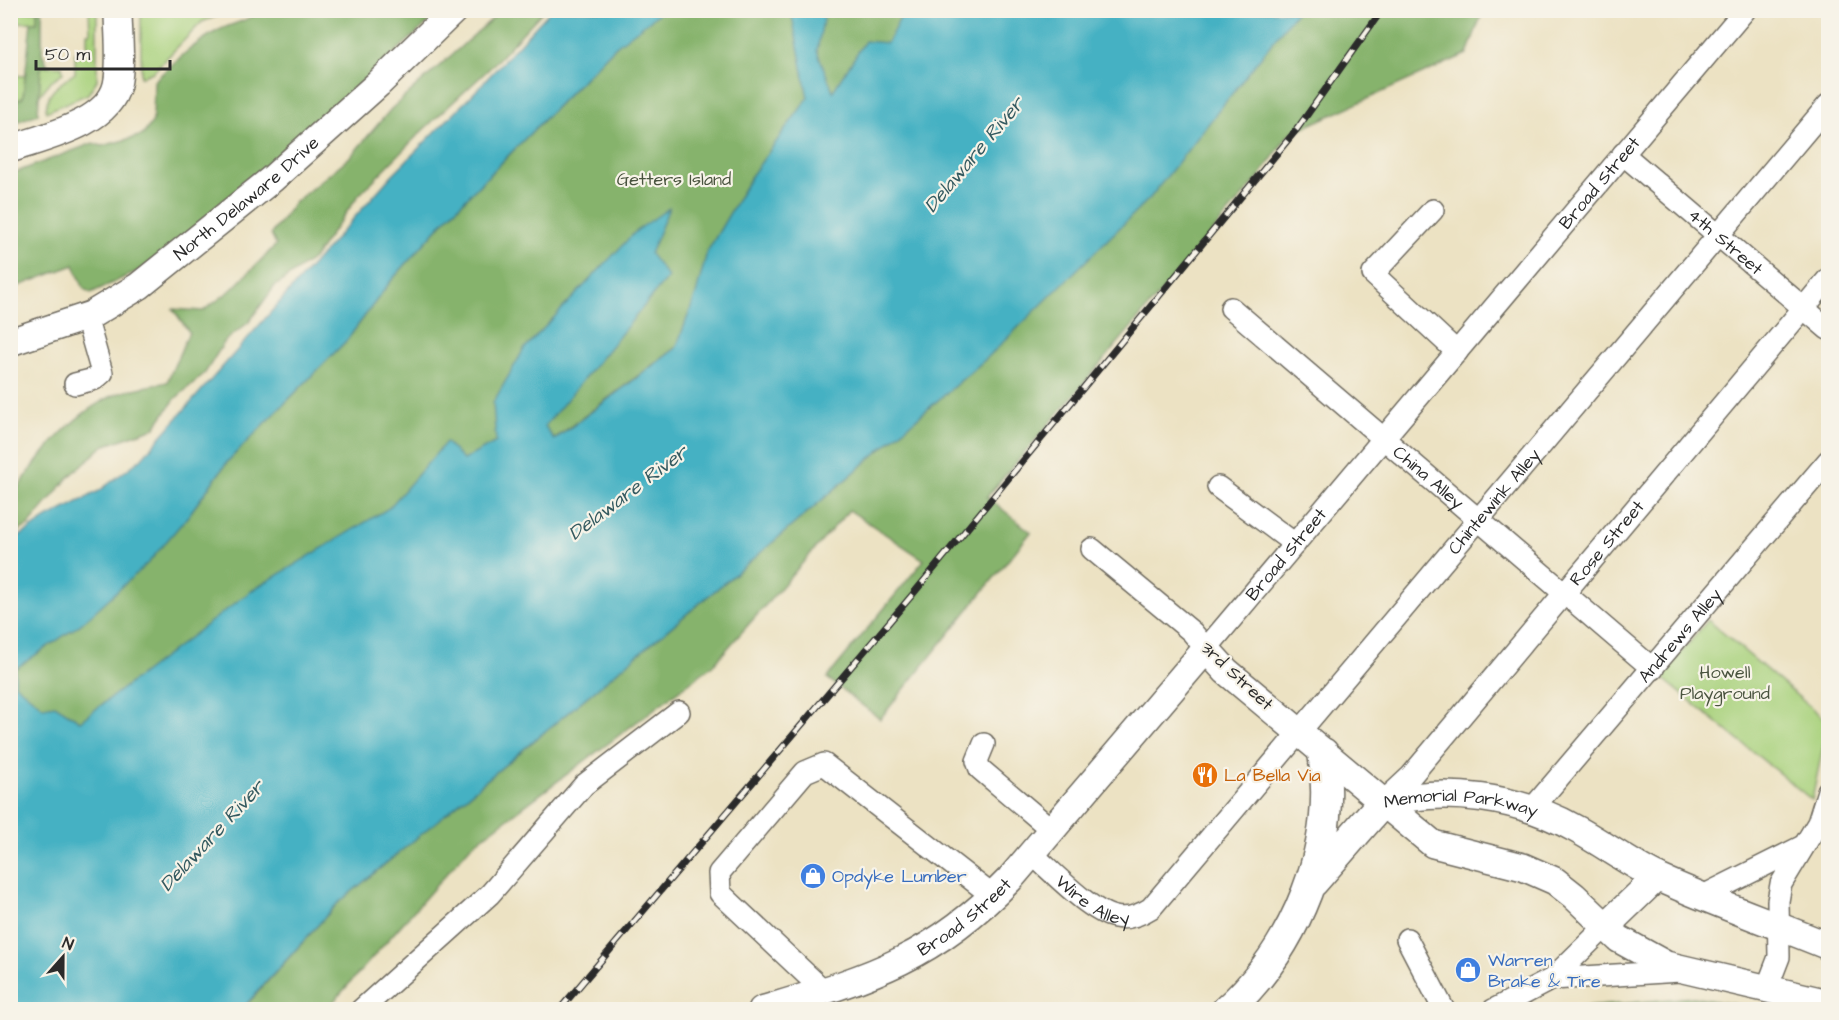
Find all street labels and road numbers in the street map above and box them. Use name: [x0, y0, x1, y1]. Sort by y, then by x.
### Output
street label: North Delaware Drive: [168, 130, 324, 266]
street label: Broad Street: [1553, 131, 1646, 234]
street label: 4th Street: [1683, 203, 1769, 281]
street label: China Alley: [1388, 439, 1470, 516]
street label: Chintewink Alley: [1442, 443, 1547, 560]
street label: Rose Street: [1563, 494, 1650, 591]
street label: Broad Street: [1240, 502, 1333, 606]
street label: Andrews Alley: [1632, 583, 1728, 688]
street label: 3rd Street: [1195, 636, 1279, 717]
street label: Memorial Parkway: [1381, 783, 1542, 824]
street label: Wire Alley: [1050, 869, 1130, 932]
street label: Broad Street: [913, 872, 1018, 962]

